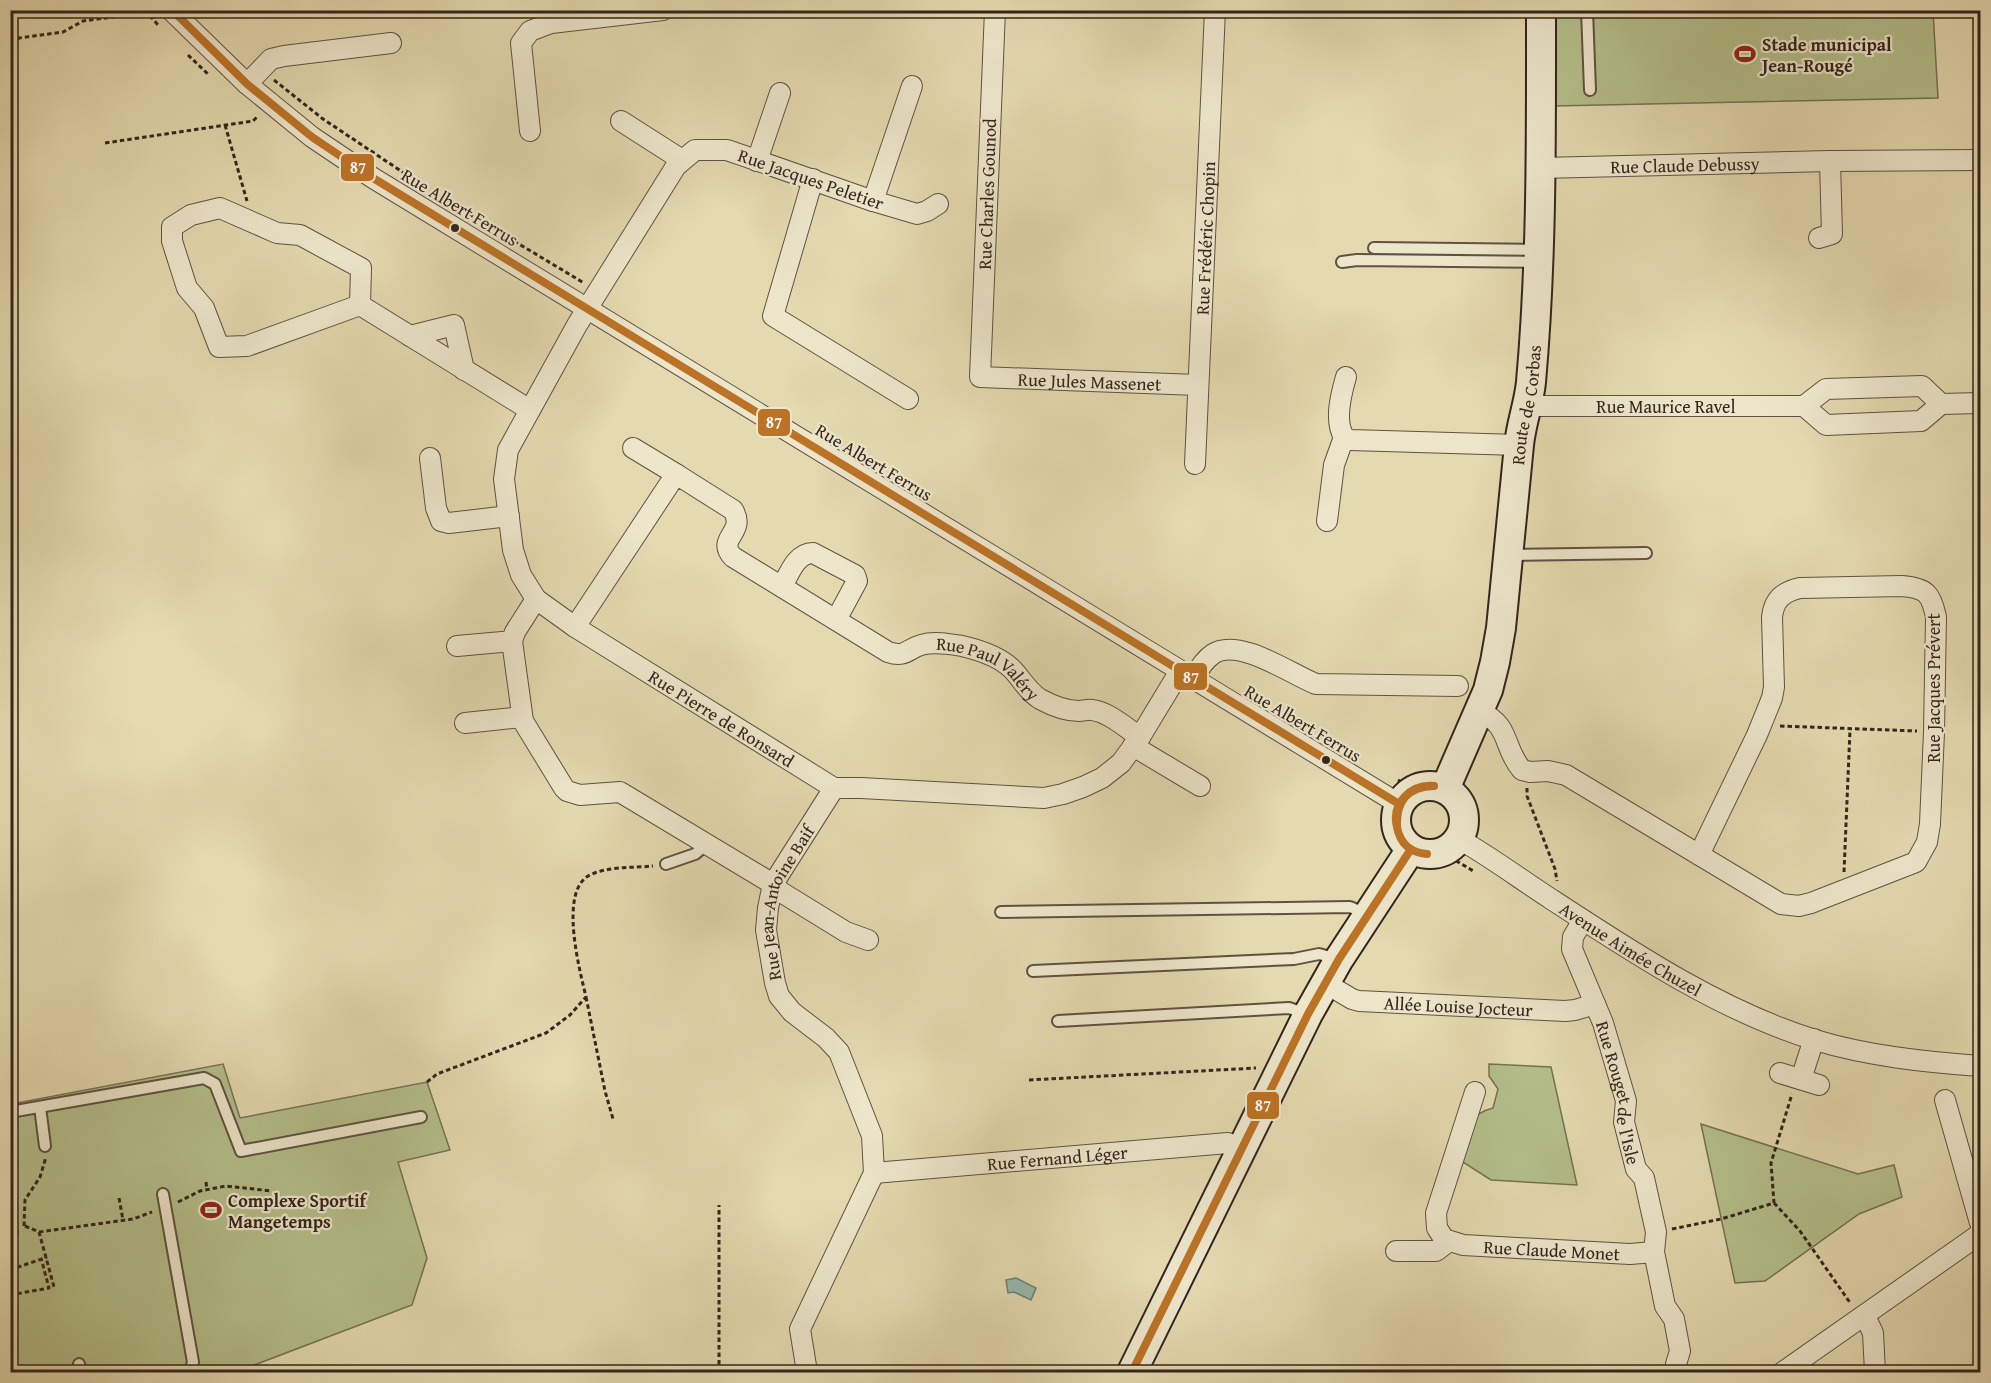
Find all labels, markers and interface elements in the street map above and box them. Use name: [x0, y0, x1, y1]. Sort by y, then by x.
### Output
place label: Stade municipal Jean-Rougé: [1759, 31, 1892, 79]
sports icon: Stade municipal Jean-Rougé: [1733, 42, 1757, 66]
street label: Rue Charles Gounod: [971, 118, 1003, 270]
street label: Rue Jacques Peletier: [735, 141, 888, 217]
street label: Rue Claude Debussy: [1610, 149, 1760, 180]
line badge: 87: [340, 153, 375, 182]
text: 87: [350, 155, 366, 179]
street label: Rue Albert Ferrus: [396, 161, 524, 253]
street label: Rue Frédéric Chopin: [1188, 161, 1222, 316]
unlabelled marker: [449, 222, 461, 234]
street label: Route de Corbas: [1504, 344, 1547, 466]
street label: Rue Jules Massenet: [1017, 365, 1162, 397]
street label: Rue Maurice Ravel: [1596, 393, 1735, 420]
line badge: 87: [757, 408, 791, 437]
text: 87: [766, 410, 782, 434]
street label: Rue Albert Ferrus: [810, 416, 938, 508]
street label: Rue Jacques Prévert: [1920, 612, 1947, 763]
street label: Rue Paul Valéry: [936, 629, 1046, 707]
line badge: 87: [1173, 662, 1208, 691]
street label: Rue Pierre de Ronsard: [644, 663, 800, 774]
text: 87: [1183, 665, 1199, 689]
street label: Rue Albert Ferrus: [1239, 677, 1367, 769]
unlabelled marker: [1320, 754, 1332, 766]
street label: Rue Jean-Antoine Baif: [752, 818, 822, 983]
street label: Avenue Aimée Chuzel: [1554, 895, 1707, 1003]
street label: Allée Louise Jocteur: [1383, 989, 1534, 1023]
street label: Rue Rouget de l'Isle: [1590, 1017, 1648, 1167]
line badge: 87: [1246, 1091, 1280, 1120]
text: 87: [1255, 1093, 1271, 1117]
street label: Rue Fernand Léger: [986, 1138, 1129, 1177]
place label: Complexe Sportif Mangetemps: [228, 1187, 369, 1235]
sports icon: Complexe Sportif Mangetemps: [199, 1198, 223, 1222]
street label: Rue Claude Monet: [1483, 1233, 1621, 1267]

